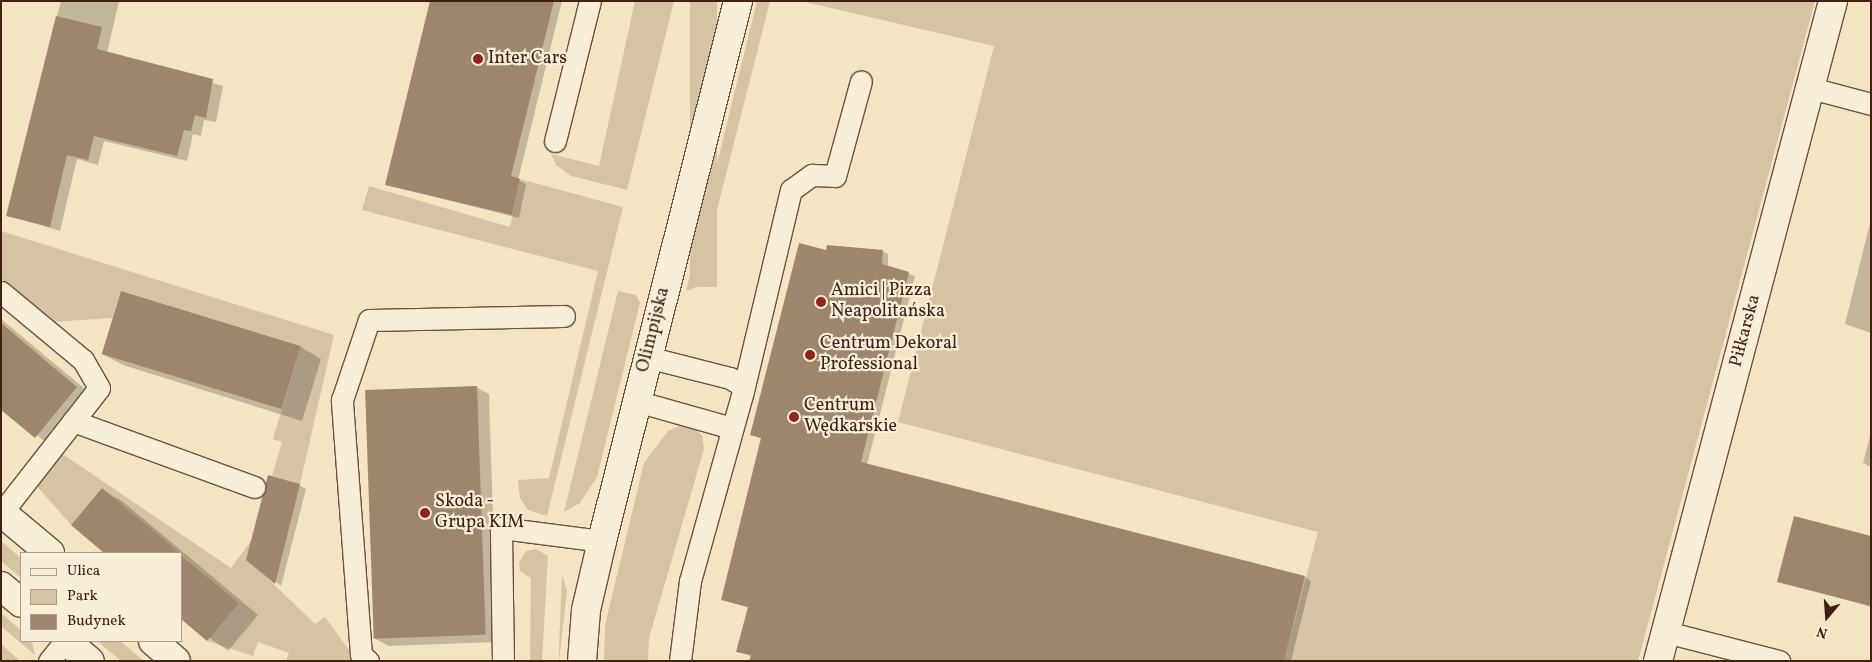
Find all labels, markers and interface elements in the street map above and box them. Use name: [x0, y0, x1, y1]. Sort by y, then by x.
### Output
place label: Inter Cars: [488, 48, 567, 70]
marker: Inter Cars: [472, 53, 484, 65]
place label: Amici | Pizza Neapolitańska: [831, 281, 945, 324]
street label: Olimpijska: [633, 285, 675, 375]
street label: Piłkarska: [1726, 292, 1766, 370]
marker: Amici | Pizza Neapolitańska: [815, 296, 827, 308]
place label: Centrum Dekoral Professional: [820, 334, 957, 376]
marker: Centrum Dekoral Professional: [804, 349, 816, 361]
place label: Centrum Wędkarskie: [804, 396, 897, 438]
marker: Centrum Wędkarskie: [788, 411, 800, 423]
place label: Skoda - Grupa KIM: [435, 492, 524, 534]
marker: Skoda - Grupa KIM: [419, 507, 431, 519]
legend: [20, 552, 182, 642]
text: Ulica: [67, 561, 100, 582]
text: Park: [67, 586, 98, 607]
north arrow: [1802, 592, 1852, 642]
text: Budynek: [67, 611, 126, 632]
text: N: [1814, 621, 1830, 642]

